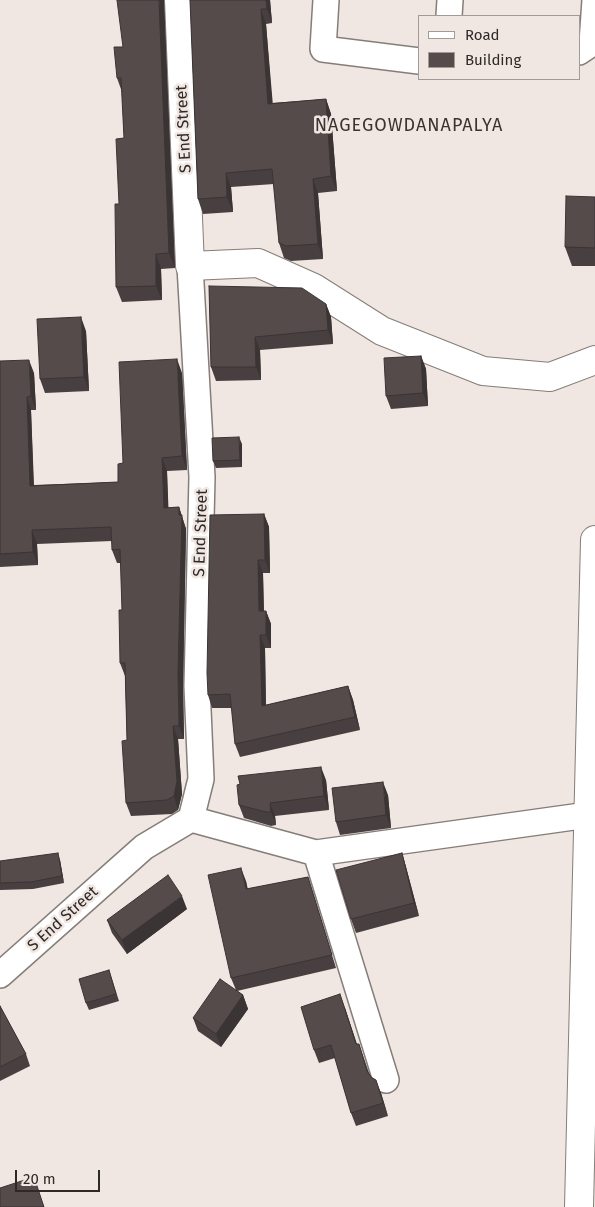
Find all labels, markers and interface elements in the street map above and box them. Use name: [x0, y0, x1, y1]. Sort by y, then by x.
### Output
legend: [418, 15, 580, 80]
text: Road: [465, 26, 500, 44]
text: Building: [465, 51, 521, 69]
street label: S End Street: [172, 85, 196, 173]
district label: NAGEGOWDANAPALYA: [313, 115, 505, 137]
street label: S End Street: [190, 489, 212, 577]
street label: S End Street: [24, 882, 102, 956]
scale bar: [18, 1160, 102, 1192]
text: 20 m: [23, 1170, 56, 1188]

